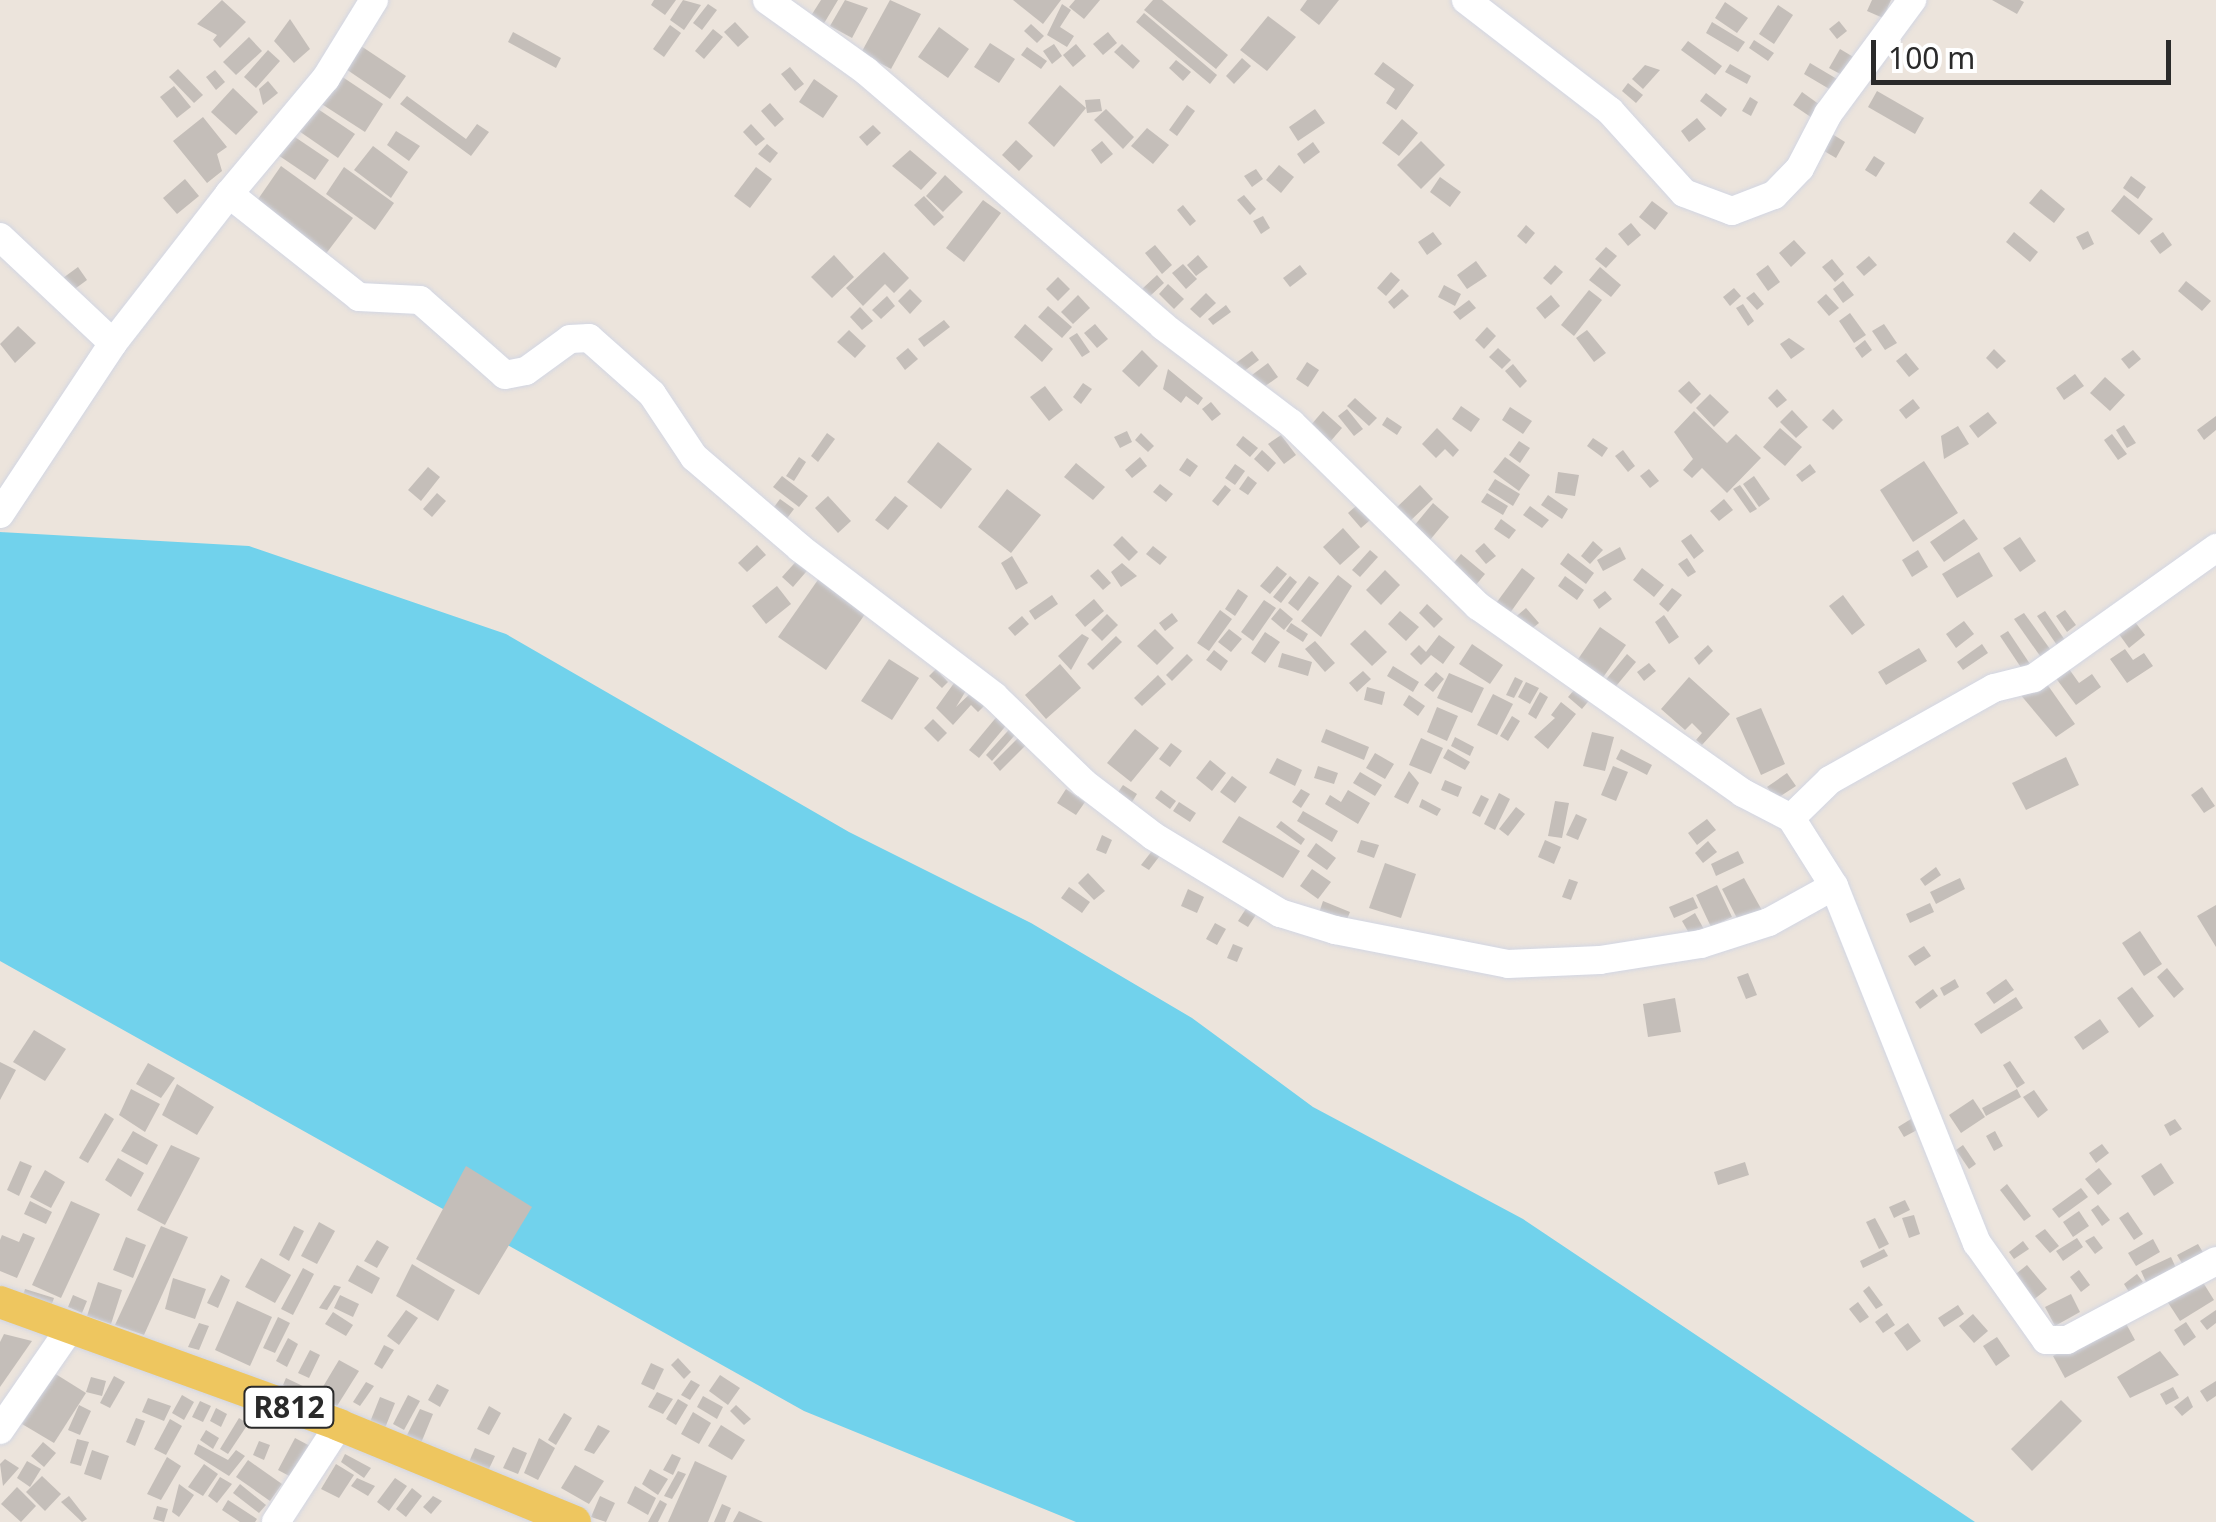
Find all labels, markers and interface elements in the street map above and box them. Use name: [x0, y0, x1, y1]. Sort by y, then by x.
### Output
scale bar: [1876, 20, 2176, 82]
text: 100 m: [1888, 37, 1975, 78]
road number: R812: [242, 1382, 336, 1432]

